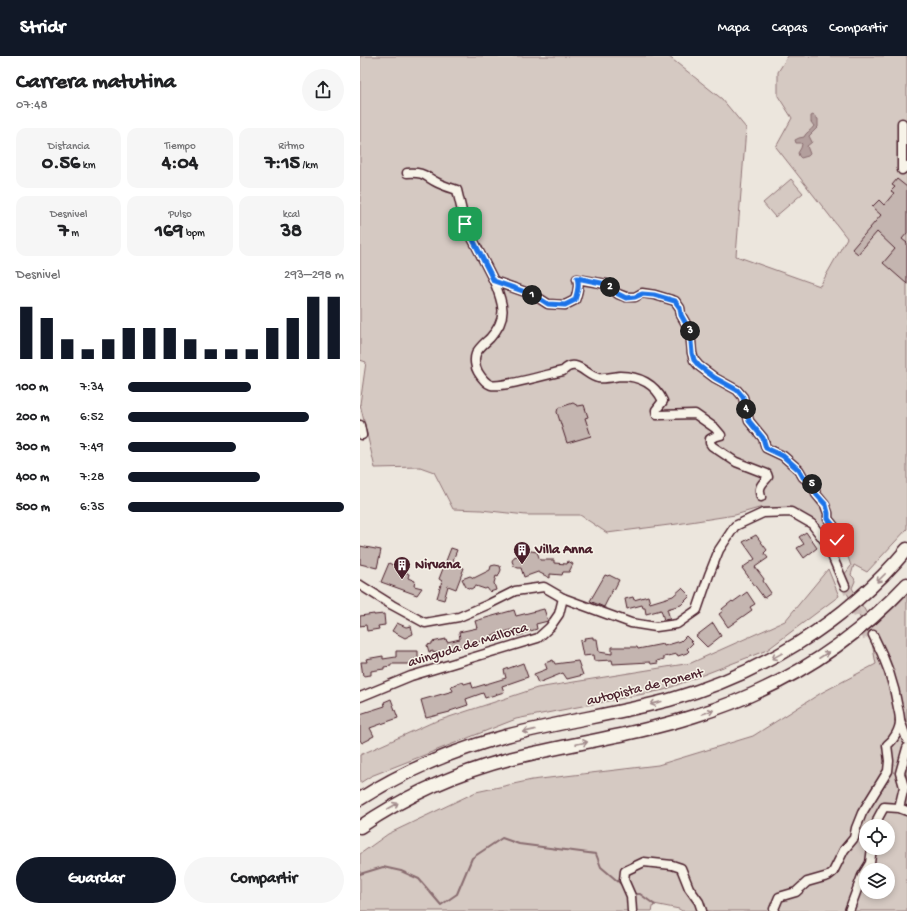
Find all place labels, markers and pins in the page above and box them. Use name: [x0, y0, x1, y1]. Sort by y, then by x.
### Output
pin: [448, 207, 482, 241]
pin: 2: [600, 277, 620, 297]
pin: 1: [522, 285, 542, 305]
pin: 3: [680, 321, 700, 341]
pin: 4: [736, 399, 756, 419]
pin: 5: [802, 474, 822, 494]
pin: [820, 523, 854, 557]
building icon: Villa Anna: [512, 540, 532, 565]
place label: Villa Anna: [534, 542, 594, 559]
building icon: Nirvana: [392, 555, 412, 580]
place label: Nirvana: [415, 557, 462, 574]

